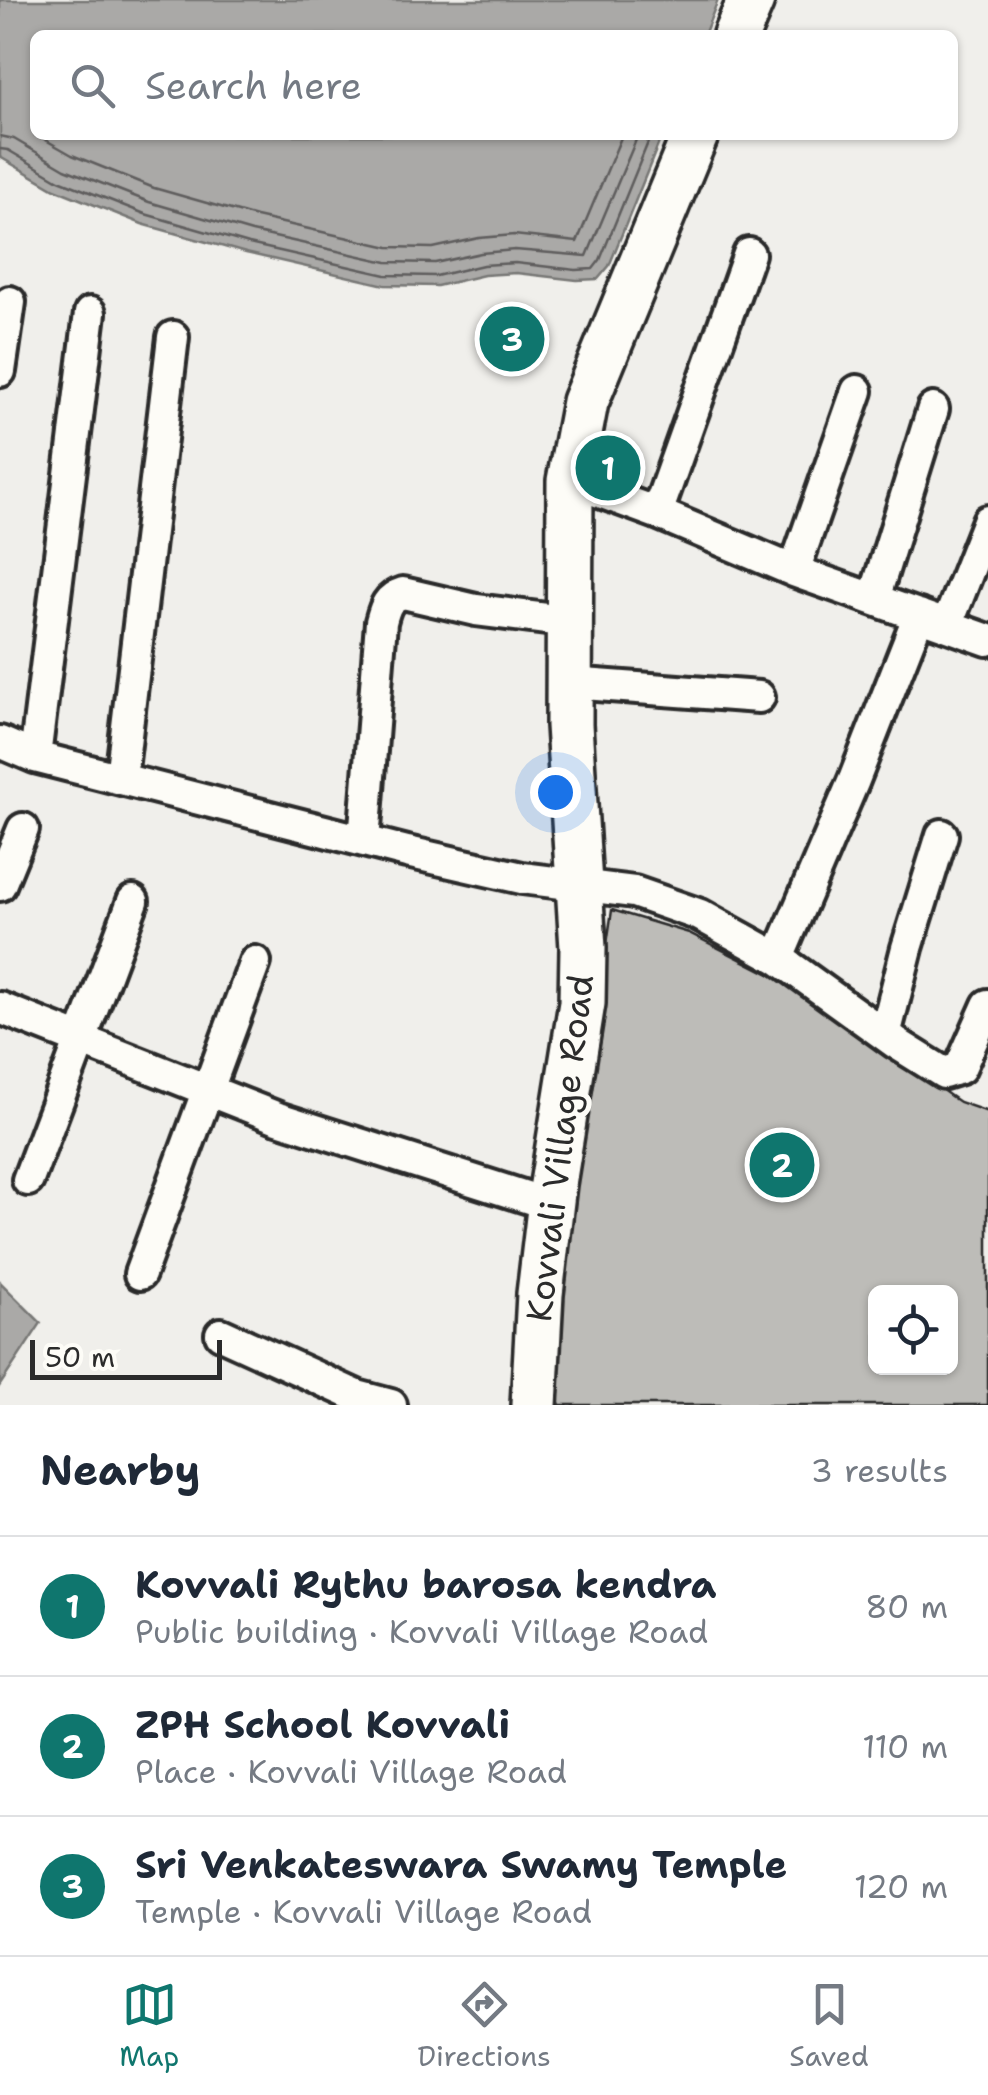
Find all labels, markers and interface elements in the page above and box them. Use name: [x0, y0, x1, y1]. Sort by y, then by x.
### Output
search box: [30, 30, 958, 140]
icon: search: [65, 58, 120, 113]
text: Search here: [145, 60, 362, 111]
pin: 3: [480, 302, 544, 376]
pin: 1: [576, 430, 640, 506]
your location: [530, 767, 581, 818]
street label: Kovvali Village Road: [515, 972, 604, 1324]
pin: 2: [750, 1128, 814, 1202]
map controls: [868, 1285, 958, 1375]
button: locate: [868, 1285, 958, 1375]
scale bar: [30, 1335, 222, 1380]
text: 50 m: [45, 1338, 115, 1376]
text: Nearby: [40, 1442, 200, 1498]
text: 3 results: [811, 1449, 948, 1492]
text: Kovvali Rythu barosa kendra: [135, 1559, 716, 1610]
text: 1: [65, 1585, 80, 1628]
text: 80 m: [865, 1585, 948, 1628]
text: Public building · Kovvali Village Road: [135, 1610, 708, 1653]
text: ZPH School Kovvali: [135, 1699, 510, 1750]
text: 2: [61, 1725, 84, 1768]
text: 110 m: [862, 1725, 948, 1768]
text: Place · Kovvali Village Road: [135, 1750, 567, 1793]
text: Sri Venkateswara Swamy Temple: [135, 1839, 787, 1890]
text: 3: [61, 1865, 84, 1908]
text: 120 m: [854, 1865, 948, 1908]
text: Temple · Kovvali Village Road: [135, 1890, 592, 1933]
tab: Map: [119, 1977, 179, 2075]
tab: Directions: [418, 1977, 551, 2075]
tab: Saved: [789, 1977, 869, 2075]

